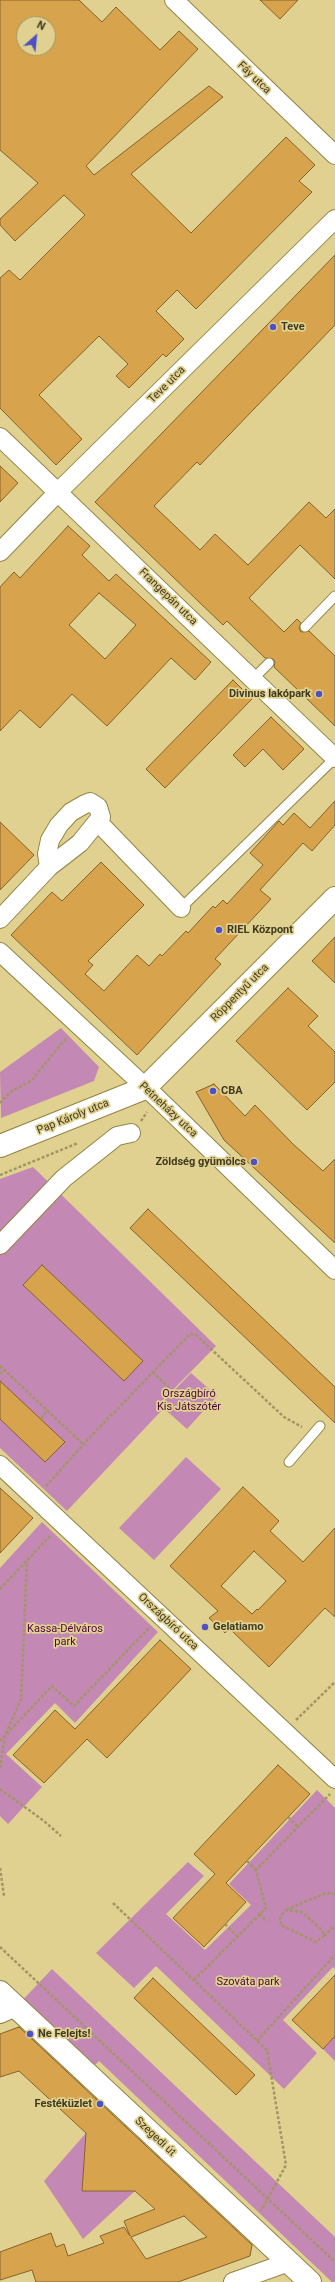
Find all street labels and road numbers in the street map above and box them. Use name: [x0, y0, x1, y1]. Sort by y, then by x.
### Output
street label: Fáy utca: [235, 59, 273, 97]
street label: Teve utca: [146, 364, 188, 406]
street label: Frangepán utca: [136, 566, 200, 628]
street label: Röppentyű utca: [208, 961, 272, 1025]
street label: Petneházy utca: [136, 1080, 200, 1140]
street label: Pap Károly utca: [35, 1097, 111, 1137]
street label: Országbíró utca: [135, 1591, 201, 1653]
street label: Szegedi út: [132, 2115, 178, 2159]

